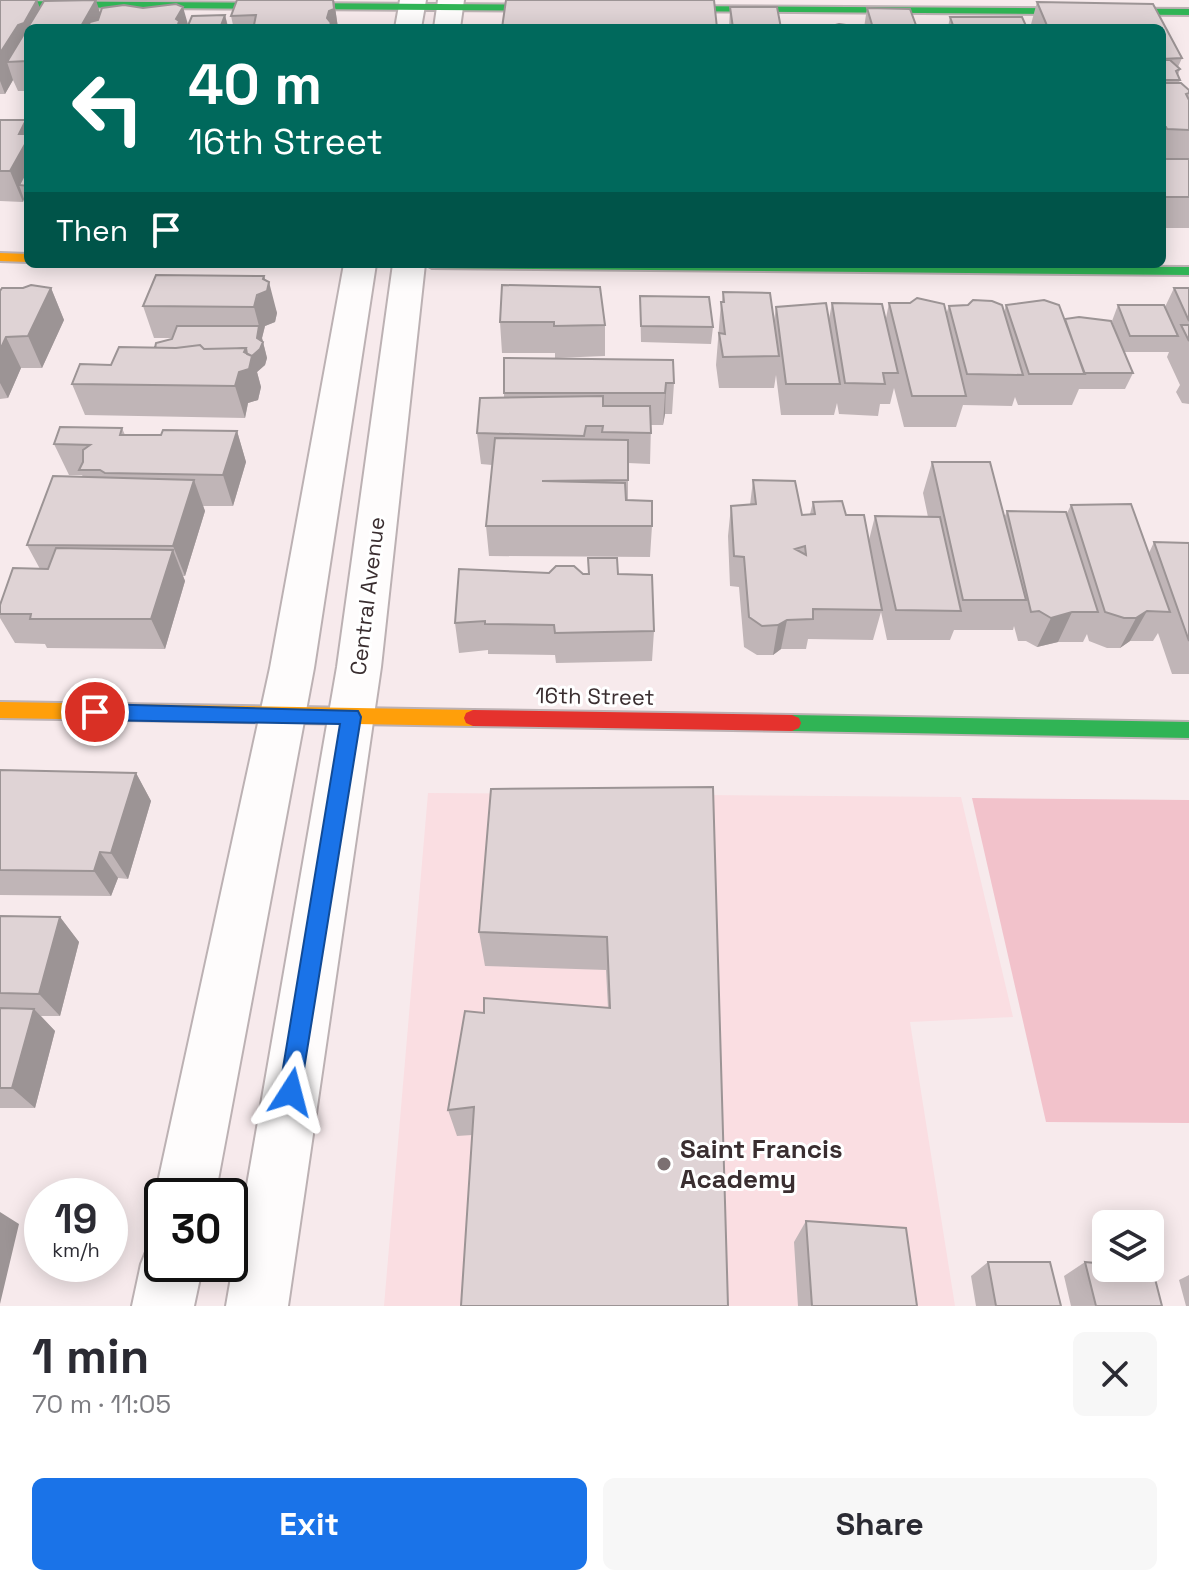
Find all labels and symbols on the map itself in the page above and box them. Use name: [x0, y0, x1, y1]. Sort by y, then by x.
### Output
street label: Central Avenue: [343, 515, 391, 677]
pin: [61, 678, 129, 746]
street label: 16th Street: [535, 681, 655, 711]
position arrow: [249, 1050, 333, 1134]
place label: Saint Francis Academy: [680, 1132, 843, 1196]
marker: Saint Francis Academy: [655, 1155, 673, 1173]
speed limit sign: 30: [144, 1178, 248, 1282]

